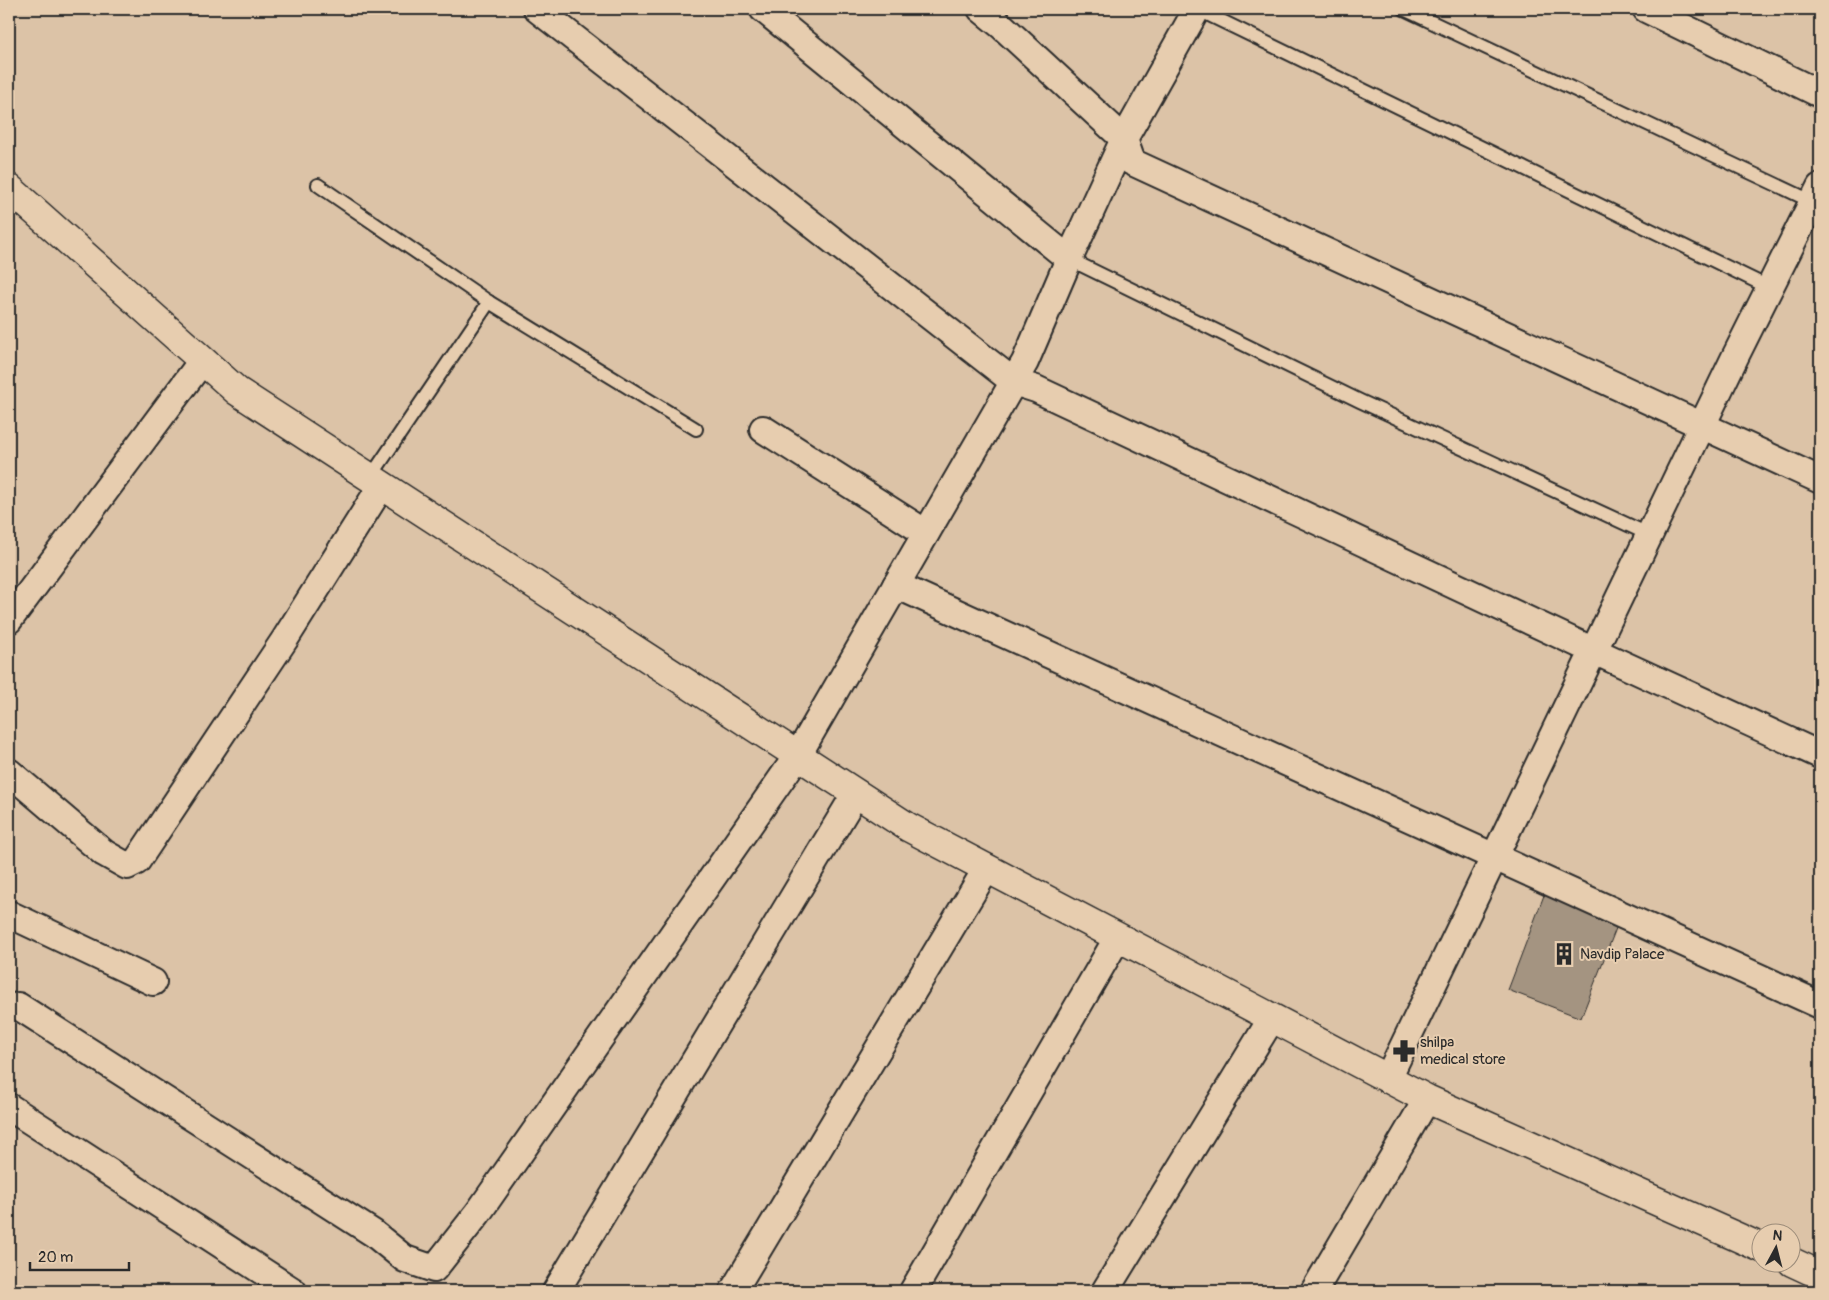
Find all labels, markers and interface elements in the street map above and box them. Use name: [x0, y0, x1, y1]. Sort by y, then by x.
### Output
building icon: Navdip Palace: [1551, 941, 1577, 967]
place label: Navdip Palace: [1580, 945, 1665, 964]
place label: shilpa medical store: [1420, 1033, 1506, 1069]
pharmacy icon: shilpa medical store: [1391, 1038, 1417, 1064]
north arrow: [1752, 1222, 1802, 1272]
text: N: [1772, 1227, 1783, 1245]
scale bar: [30, 1240, 129, 1272]
text: 20 m: [38, 1248, 73, 1267]

